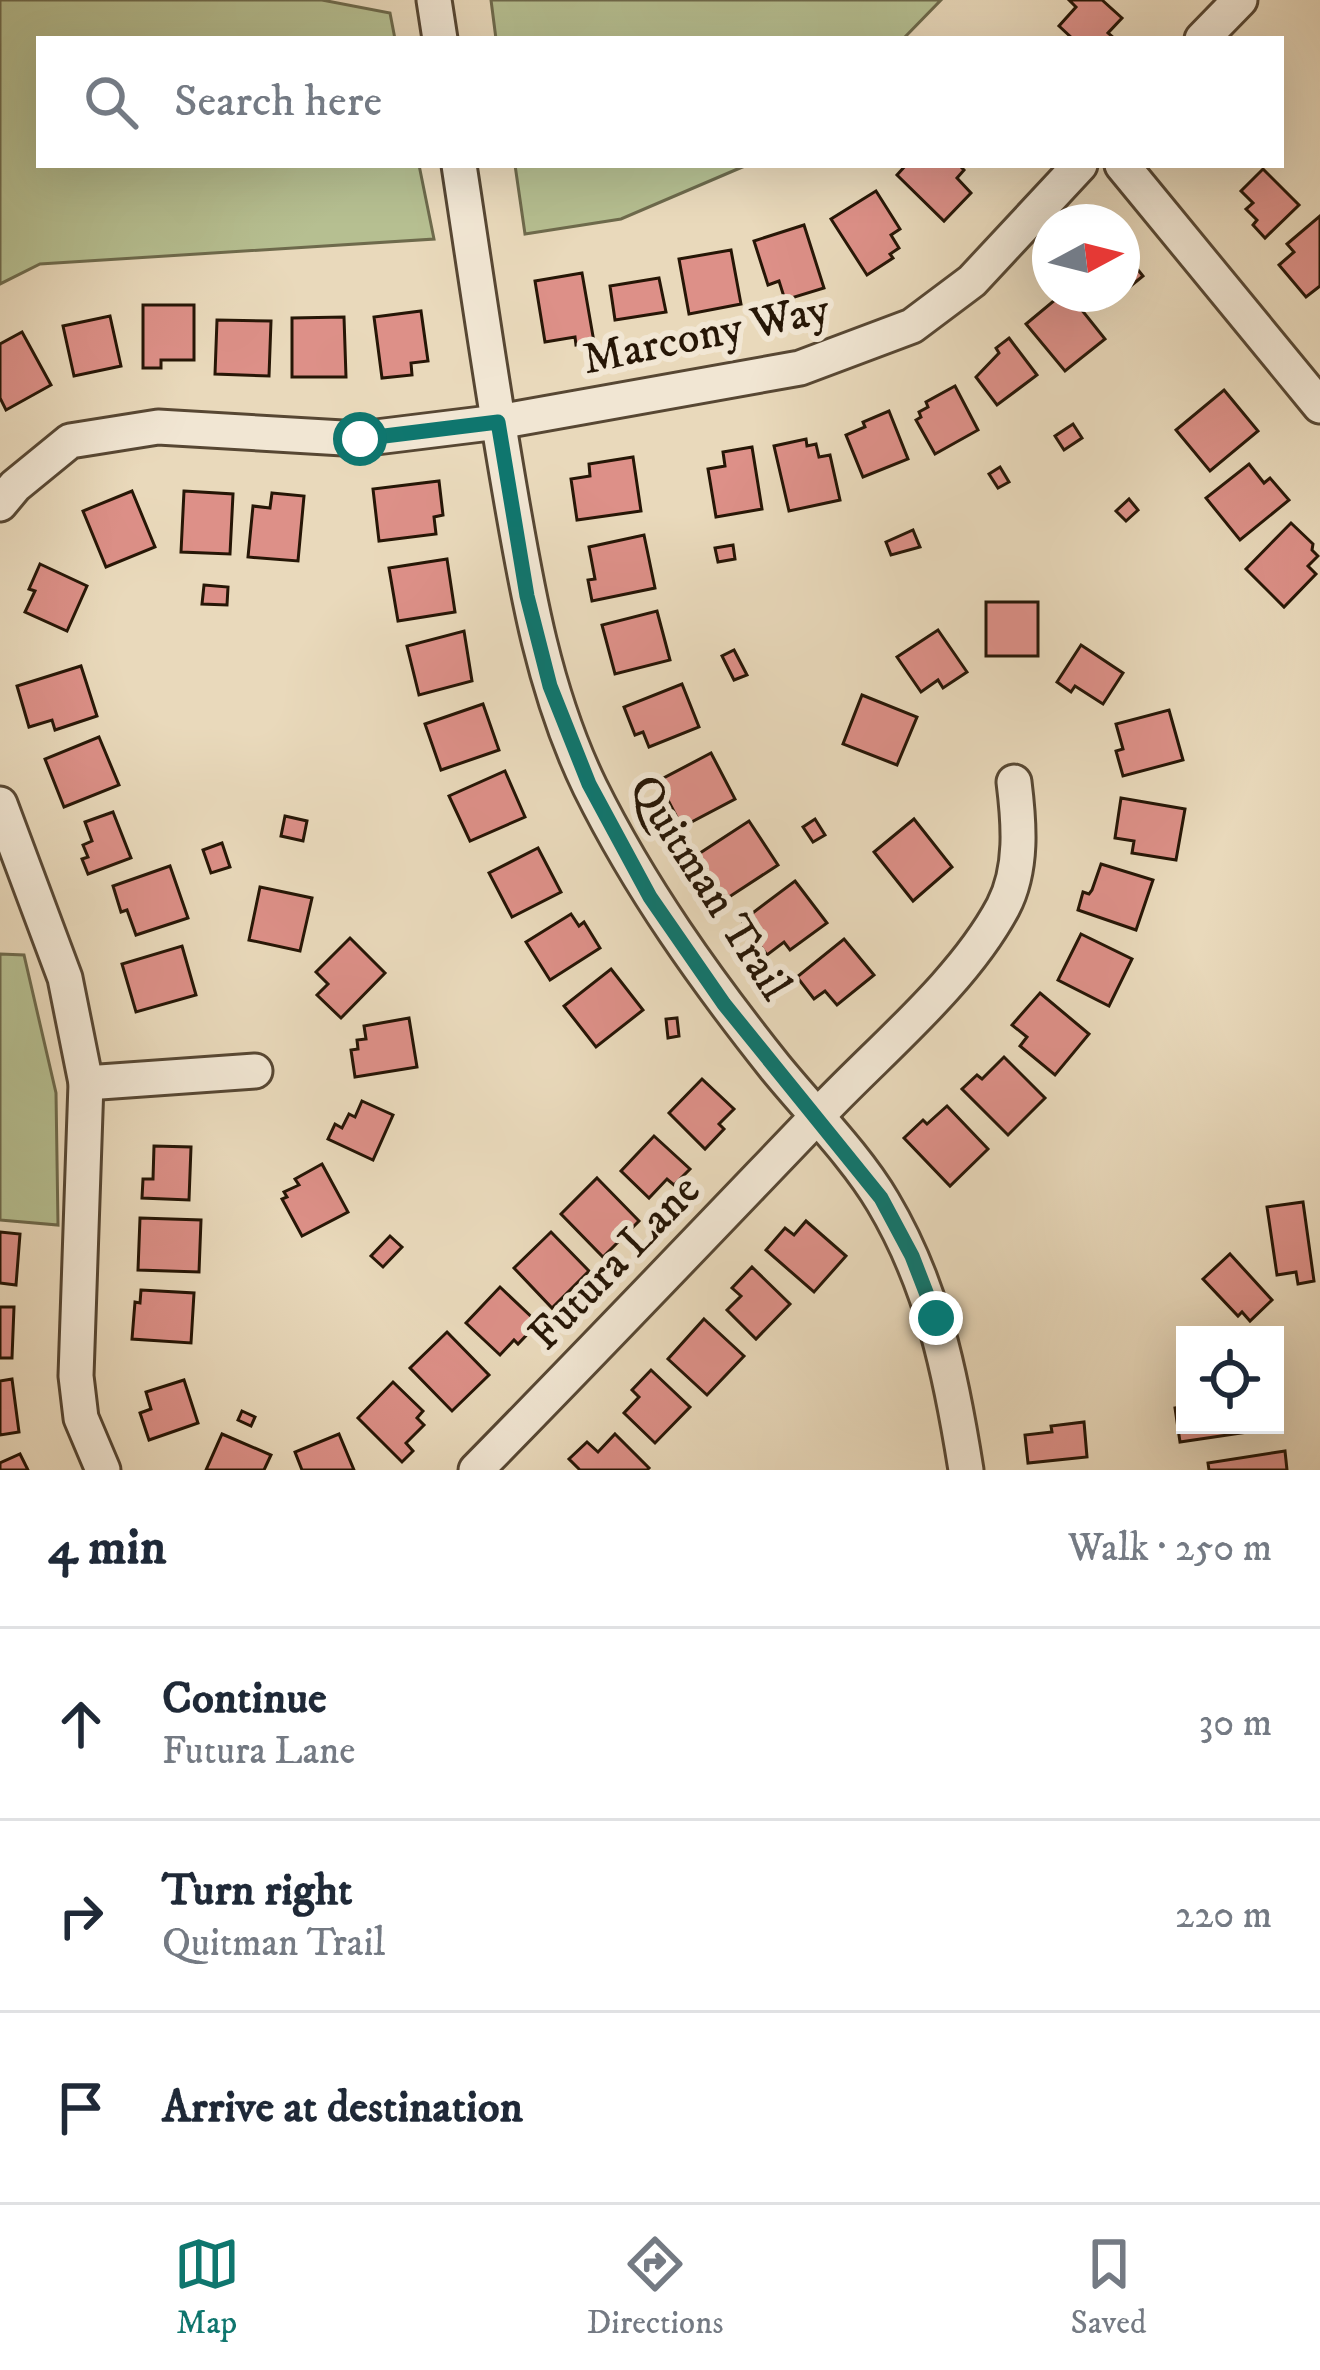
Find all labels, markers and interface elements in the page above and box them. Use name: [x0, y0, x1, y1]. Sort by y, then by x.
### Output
search box: [36, 36, 1284, 168]
icon: search: [78, 69, 144, 135]
text: Search here: [174, 74, 382, 130]
north arrow: [1032, 204, 1140, 312]
street label: Marcony Way: [577, 281, 835, 388]
route start: [333, 412, 387, 466]
street label: Quitman Trail: [615, 765, 803, 1012]
street label: Futura Lane: [517, 1163, 713, 1363]
route end: [909, 1291, 963, 1345]
map controls: [1176, 1326, 1284, 1434]
button: locate: [1176, 1326, 1284, 1434]
text: 4 min: [48, 1516, 166, 1580]
text: Walk · 250 m: [1068, 1524, 1272, 1573]
text: Continue: [162, 1671, 327, 1727]
icon: ahead: [48, 1691, 114, 1757]
text: 30 m: [1199, 1699, 1272, 1748]
text: Futura Lane: [162, 1727, 356, 1776]
text: Turn right: [162, 1863, 352, 1919]
icon: right: [48, 1883, 114, 1949]
text: 220 m: [1175, 1891, 1272, 1940]
text: Quitman Trail: [162, 1919, 385, 1968]
icon: arrive: [48, 2075, 114, 2141]
text: Arrive at destination: [162, 2080, 523, 2136]
tab: Map: [174, 2231, 240, 2344]
tab: Directions: [587, 2231, 723, 2344]
tab: Saved: [1071, 2231, 1146, 2344]

